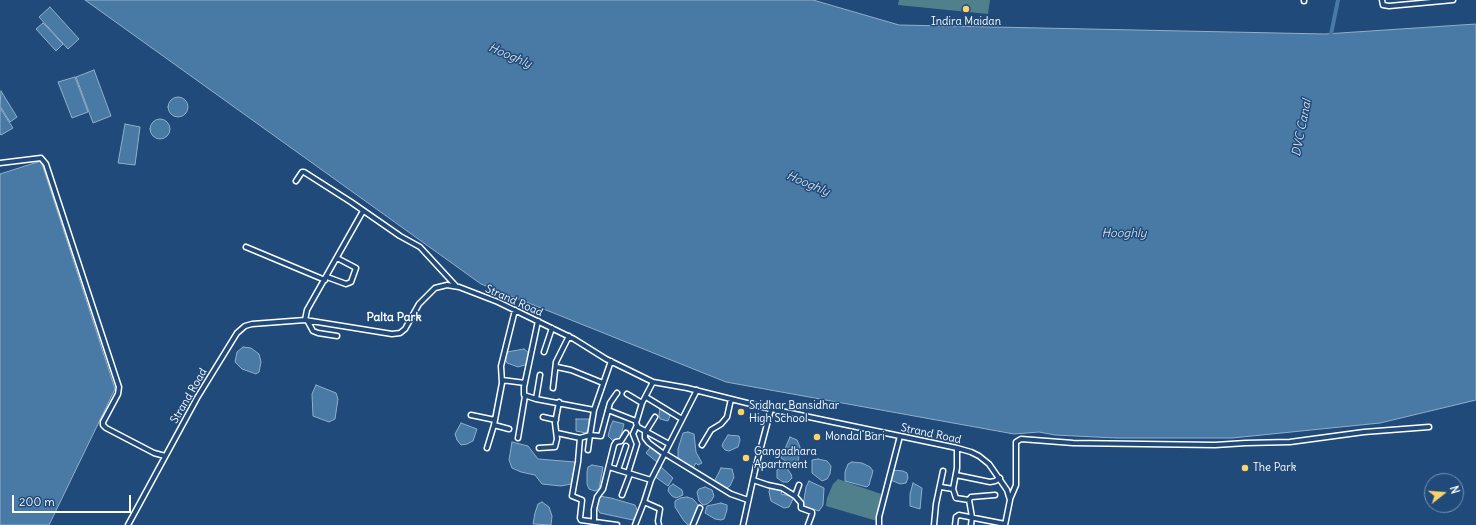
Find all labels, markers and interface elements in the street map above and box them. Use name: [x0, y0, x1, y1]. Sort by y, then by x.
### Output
marker: Indira Maidan: [961, 4, 971, 14]
place label: Indira Maidan: [931, 15, 1001, 29]
water label: Hooghly: [486, 41, 534, 71]
water label: DVC Canal: [1289, 98, 1315, 158]
water label: Hooghly: [784, 169, 832, 199]
water label: Hooghly: [1101, 227, 1147, 241]
street label: Strand Road: [483, 282, 545, 320]
district label: Palta Park: [366, 311, 422, 325]
street label: Strand Road: [168, 366, 210, 426]
place label: Sridhar Bansidhar High School: [749, 399, 839, 425]
marker: Sridhar Bansidhar High School: [736, 407, 746, 417]
street label: Strand Road: [900, 421, 962, 447]
place label: Mondal Bari: [825, 430, 885, 444]
marker: Mondal Bari: [812, 432, 822, 442]
place label: Gangadhara Apartment: [754, 445, 817, 471]
marker: Gangadhara Apartment: [741, 453, 751, 463]
place label: The Park: [1253, 461, 1296, 475]
marker: The Park: [1240, 463, 1250, 473]
north arrow: [1424, 473, 1464, 513]
text: N: [1447, 484, 1462, 495]
scale bar: [14, 487, 133, 513]
text: 200 m: [19, 494, 55, 509]

